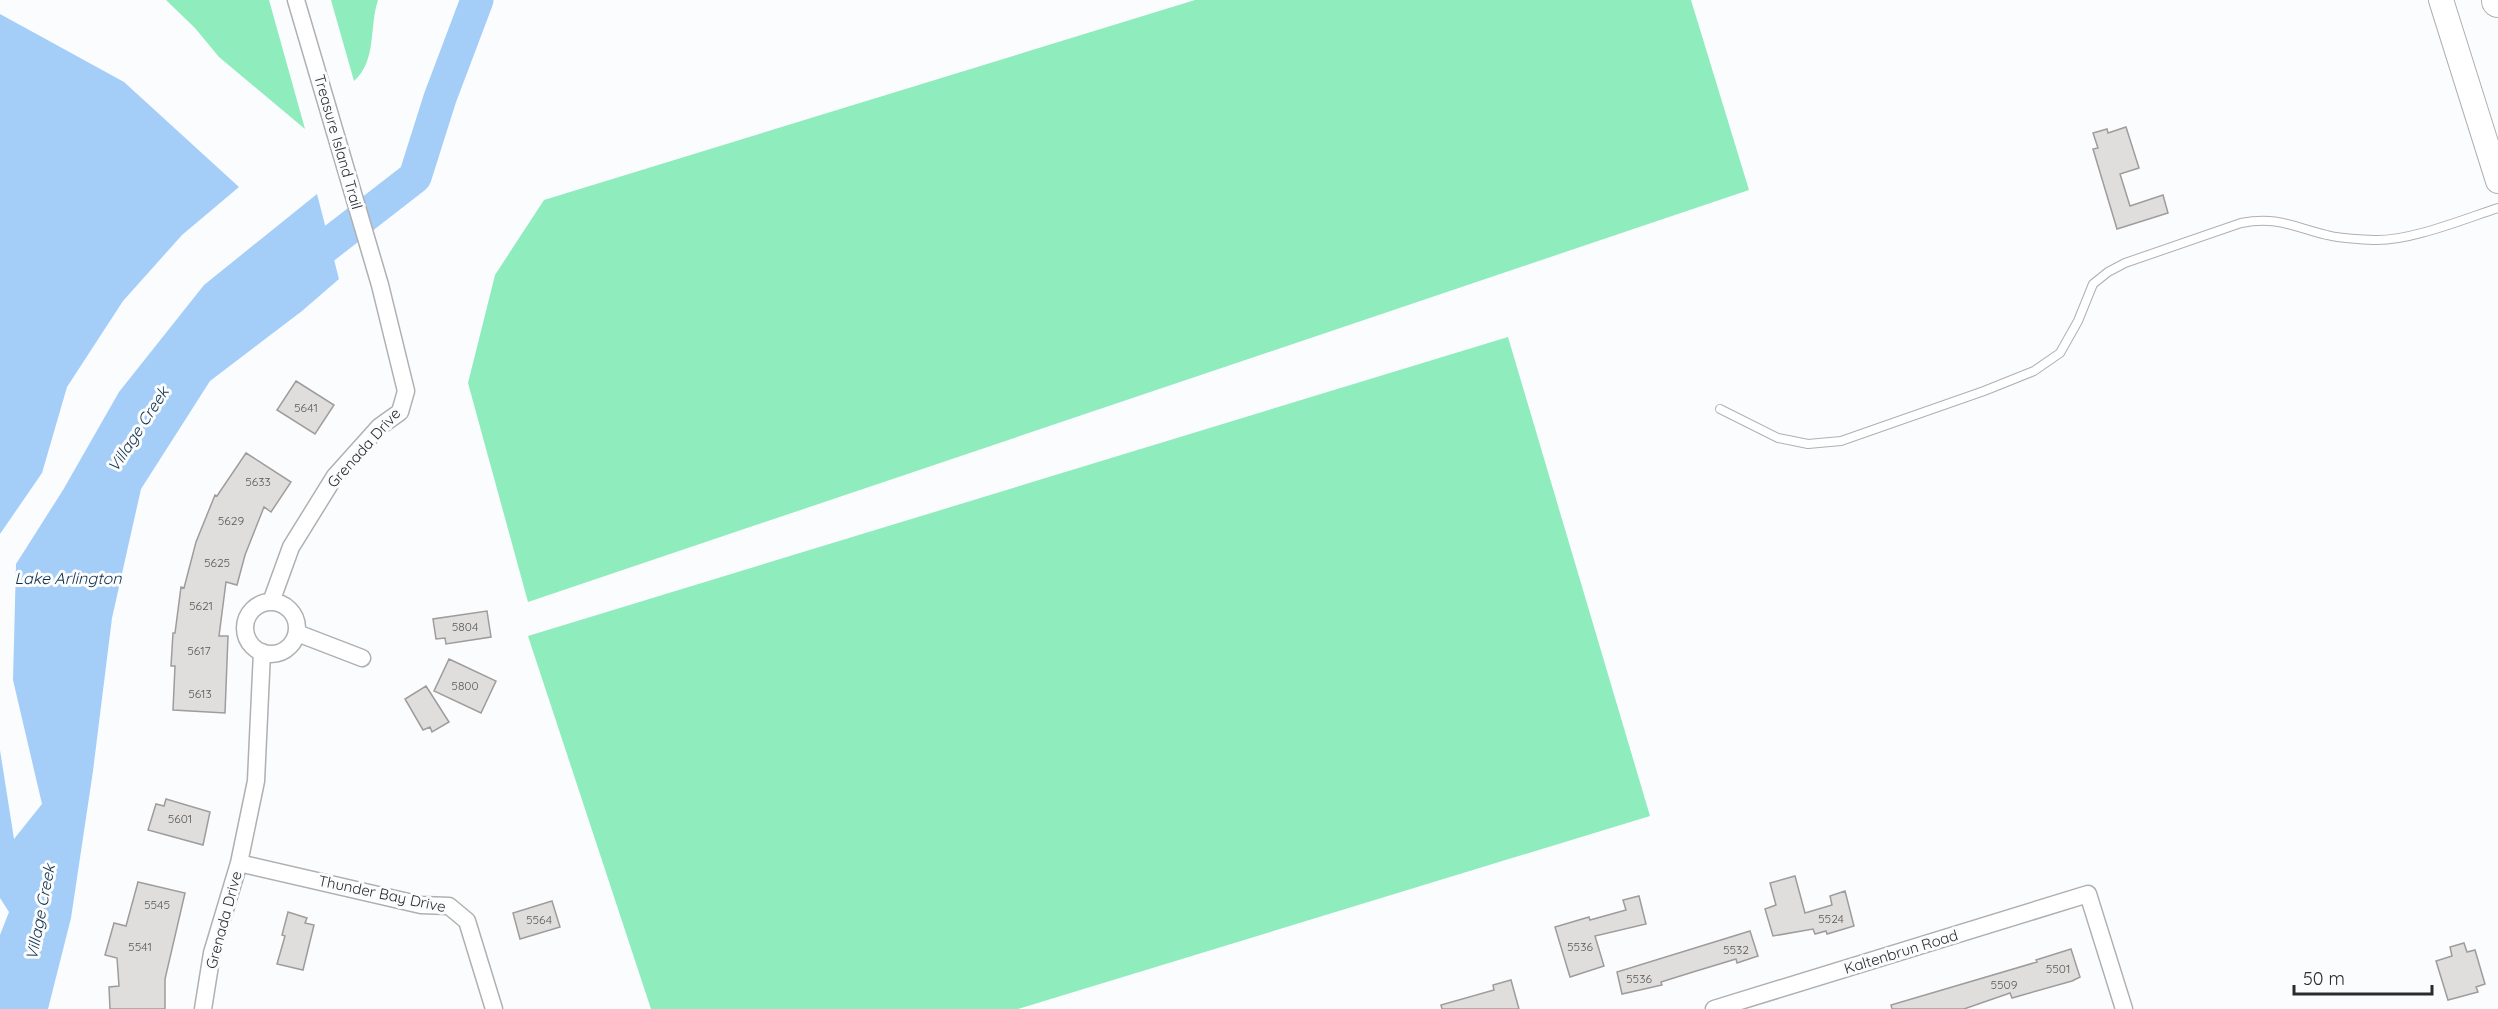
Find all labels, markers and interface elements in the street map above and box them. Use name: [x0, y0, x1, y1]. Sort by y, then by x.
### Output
street label: Treasure Island Trail: [310, 72, 367, 212]
water label: Village Creek: [103, 382, 174, 475]
house number: 5641: [294, 400, 318, 415]
street label: Grenada Drive: [323, 404, 404, 491]
house number: 5633: [245, 474, 271, 489]
house number: 5629: [218, 513, 244, 528]
house number: 5625: [204, 555, 230, 570]
water label: Lake Arlington: [15, 568, 122, 588]
house number: 5621: [189, 598, 213, 613]
house number: 5804: [452, 619, 478, 634]
house number: 5617: [187, 643, 211, 658]
house number: 5800: [451, 678, 479, 693]
house number: 5613: [188, 686, 212, 701]
house number: 5601: [168, 811, 192, 826]
water label: Village Creek: [21, 861, 59, 962]
street label: Grenada Drive: [201, 869, 246, 971]
street label: Thunder Bay Drive: [317, 871, 448, 916]
house number: 5545: [144, 897, 170, 912]
house number: 5524: [1818, 911, 1844, 926]
house number: 5564: [526, 912, 552, 927]
street label: Kaltenbrun Road: [1842, 925, 1960, 978]
house number: 5541: [128, 939, 152, 954]
house number: 5536: [1567, 939, 1593, 954]
house number: 5532: [1723, 942, 1749, 957]
scale bar: [2294, 958, 2432, 996]
house number: 5501: [2046, 961, 2070, 976]
text: 50 m: [2303, 967, 2345, 990]
house number: 5536: [1626, 971, 1652, 986]
house number: 5509: [1991, 977, 2018, 992]

